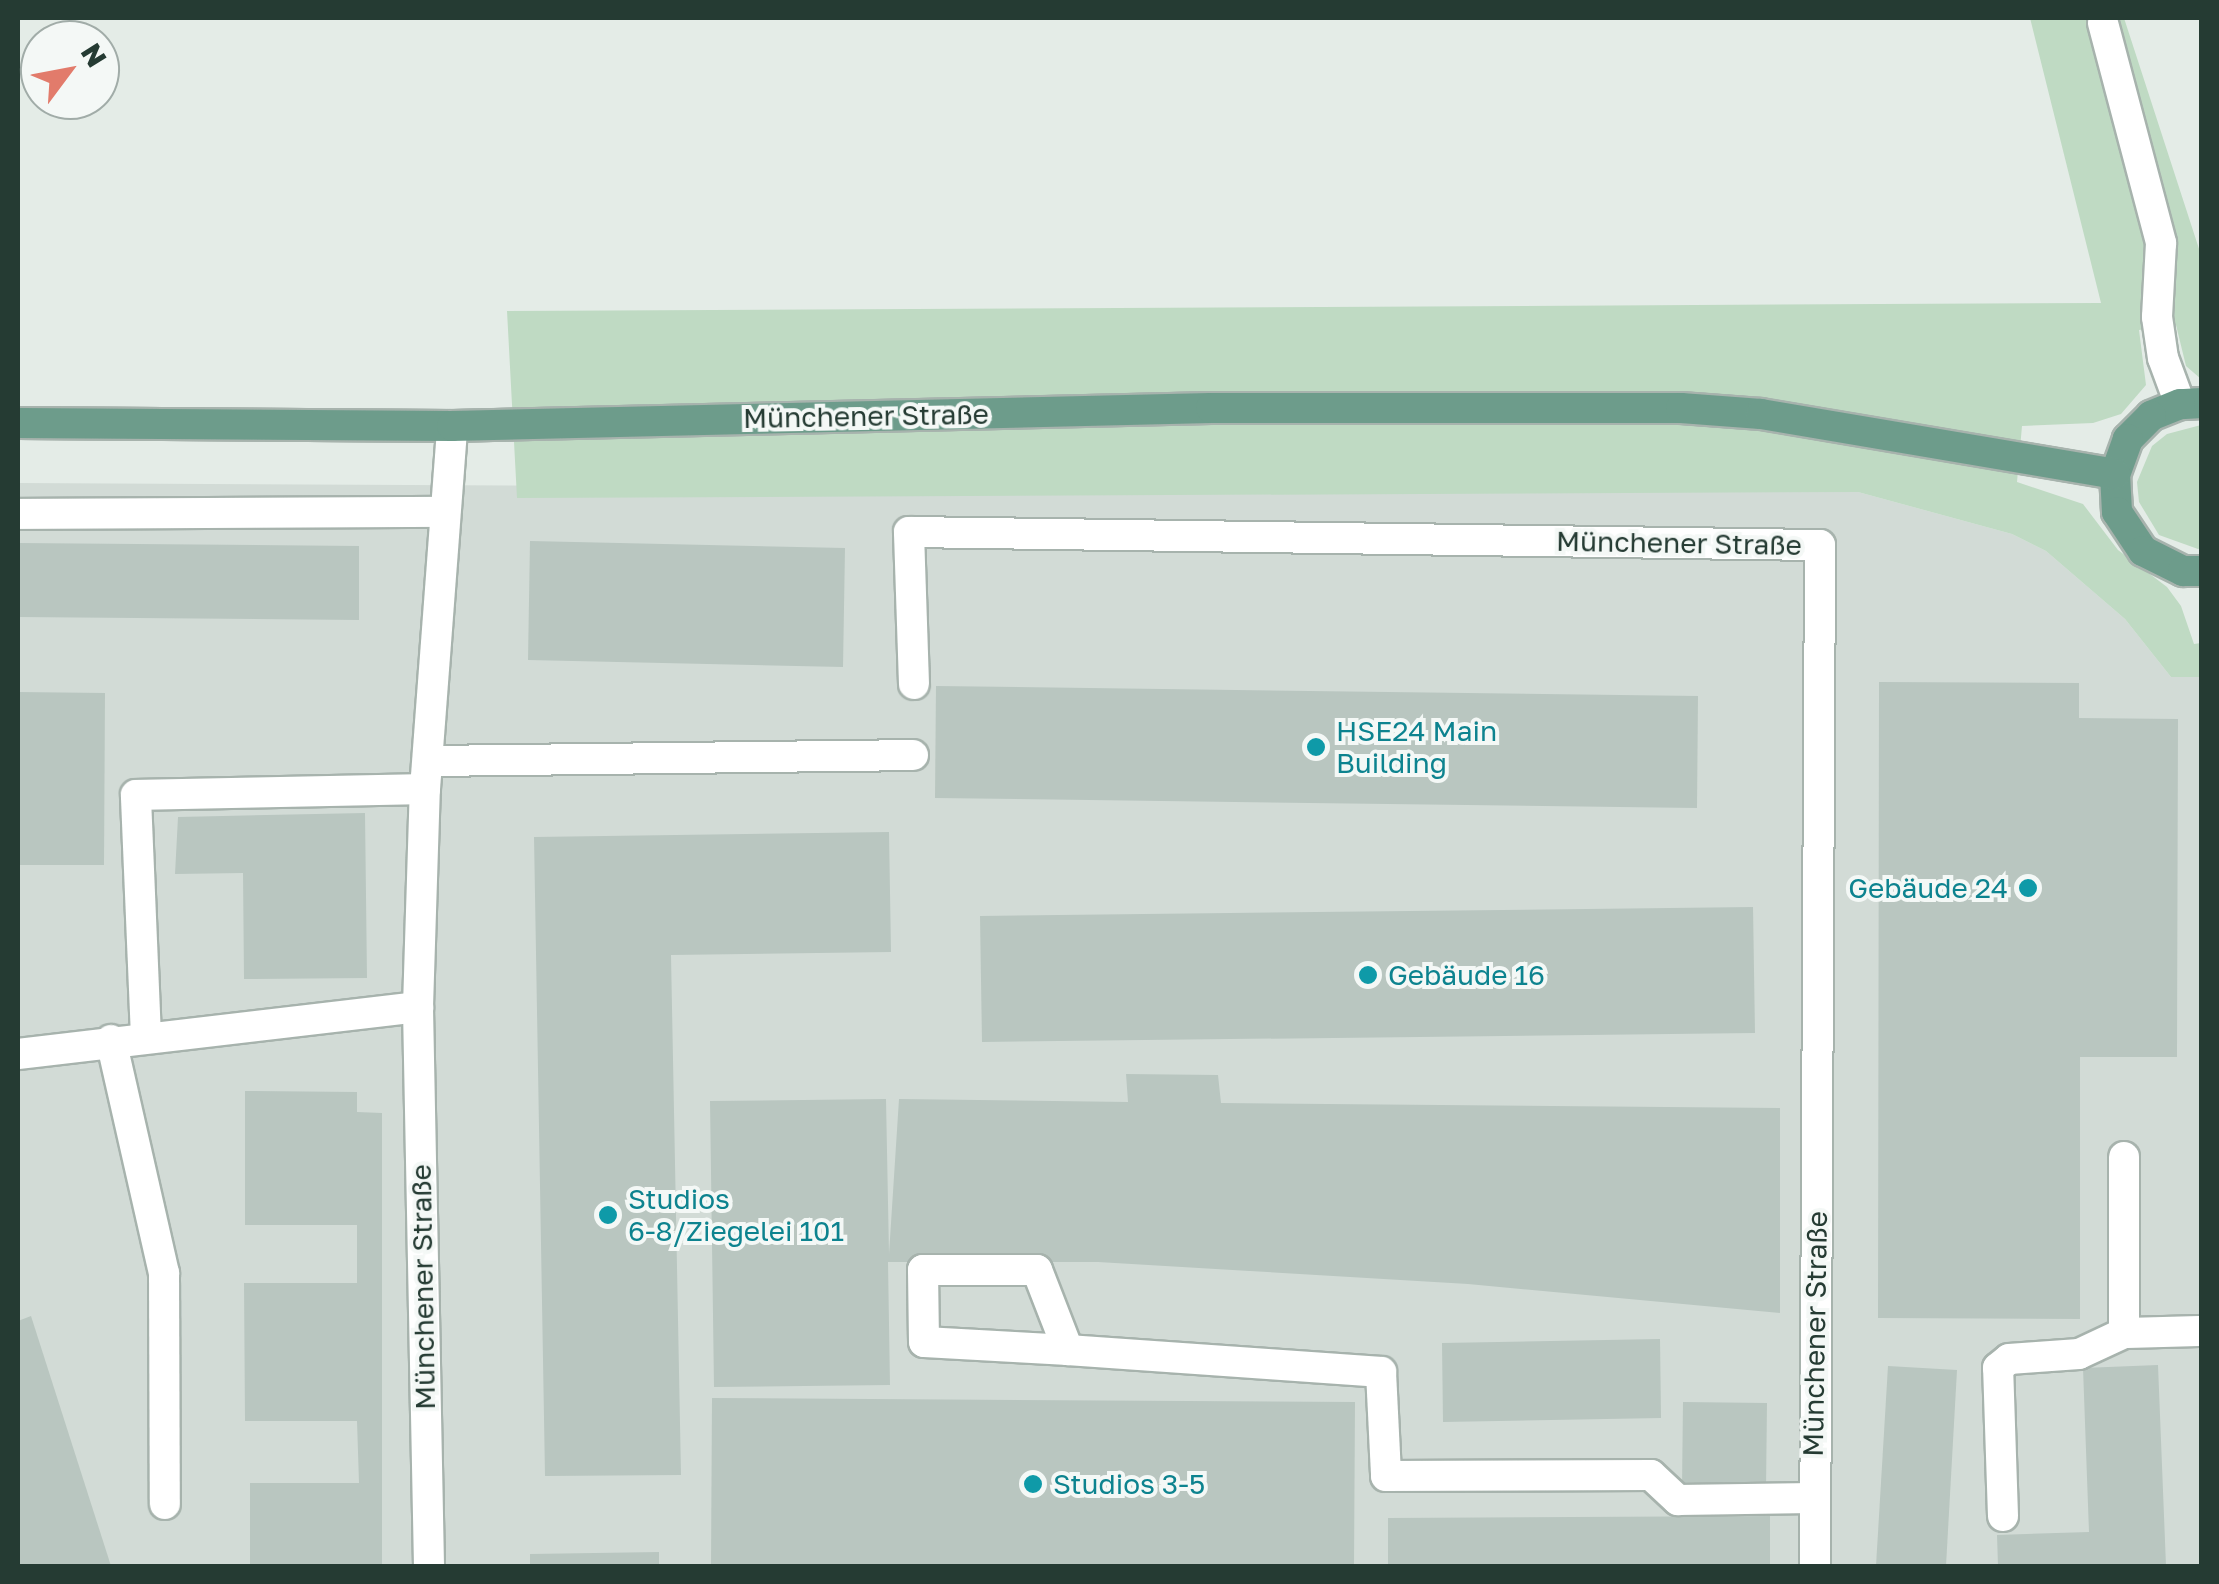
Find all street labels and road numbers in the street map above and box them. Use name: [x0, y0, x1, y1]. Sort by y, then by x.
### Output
street label: Münchener Straße: [743, 397, 989, 435]
street label: Münchener Straße: [1556, 524, 1802, 562]
street label: Münchener Straße: [404, 1164, 442, 1410]
street label: Münchener Straße: [1796, 1211, 1834, 1457]

